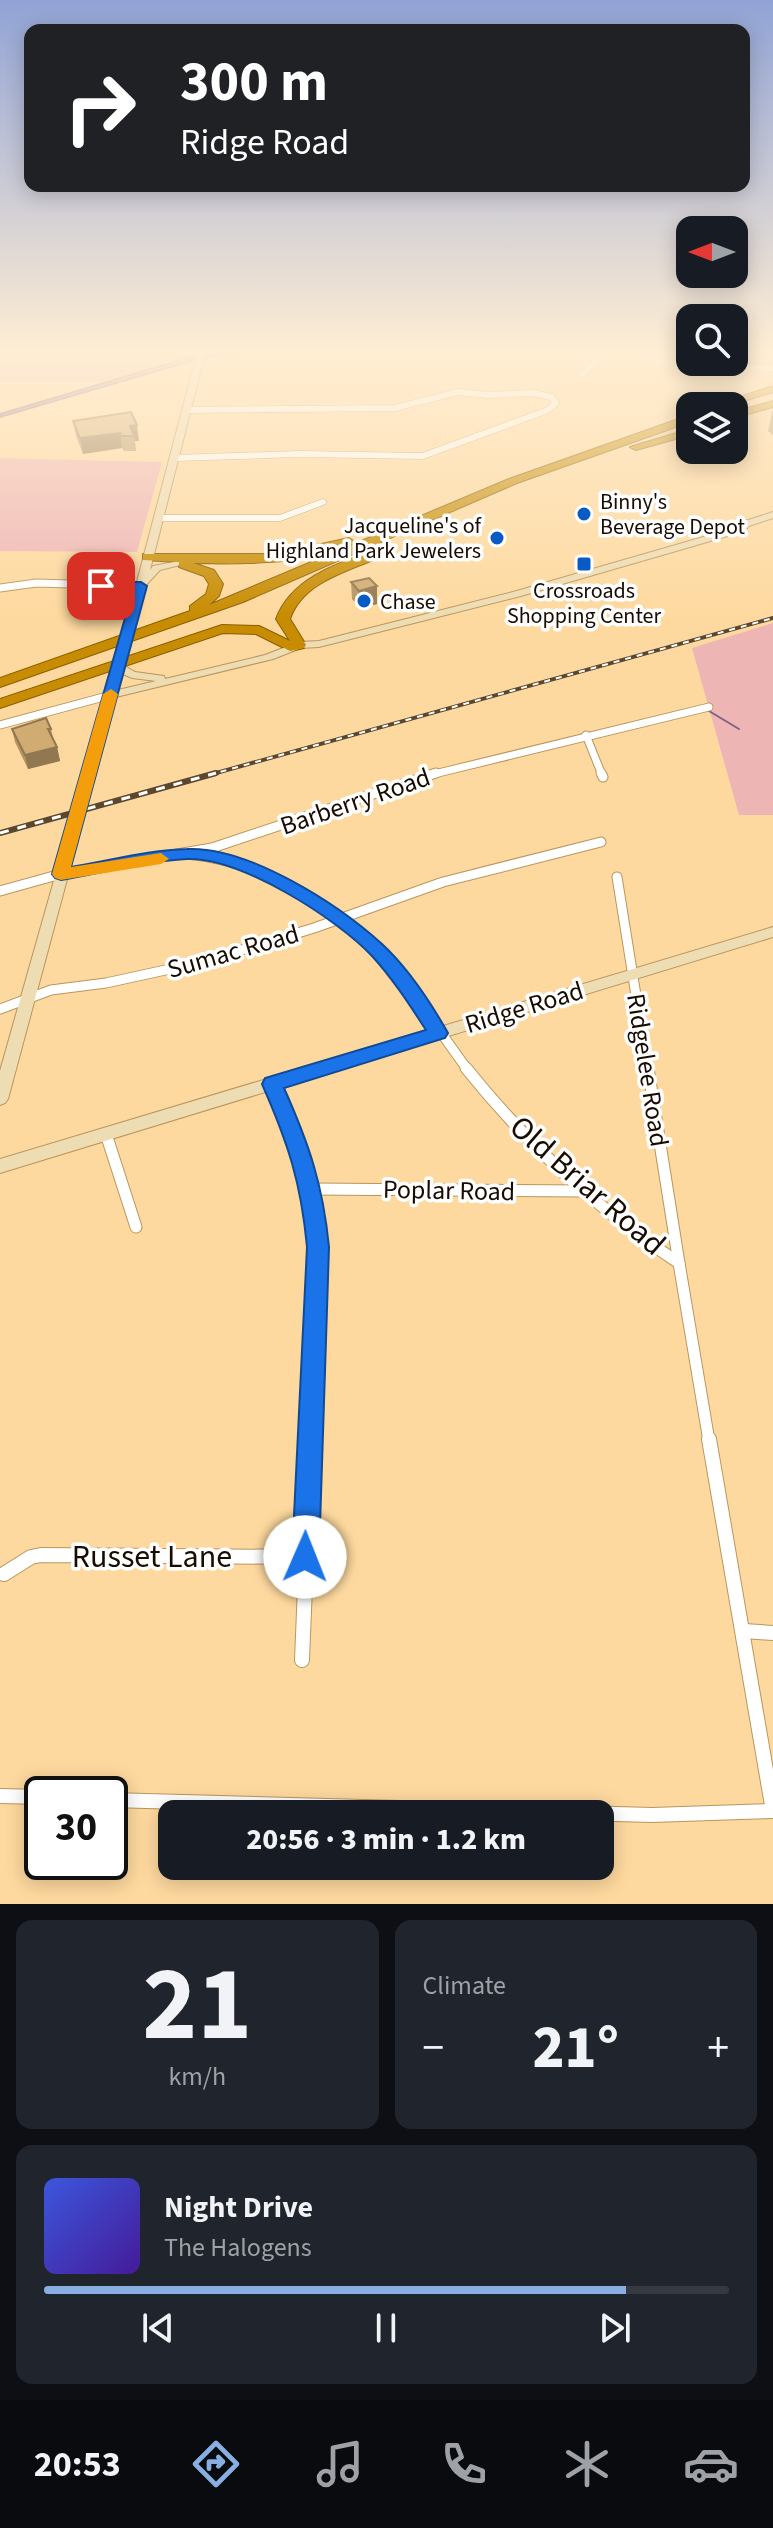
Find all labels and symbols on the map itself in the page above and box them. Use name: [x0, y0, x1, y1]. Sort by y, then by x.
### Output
north arrow: [676, 216, 748, 288]
place label: Binny's Beverage Depot: [600, 486, 746, 543]
marker: Binny's Beverage Depot: [575, 505, 593, 523]
place label: Jacqueline's of Highland Park Jewelers: [266, 510, 483, 567]
marker: Jacqueline's of Highland Park Jewelers: [488, 529, 506, 547]
pin: [67, 552, 135, 620]
marker: Crossroads Shopping Center: [575, 555, 593, 573]
place label: Crossroads Shopping Center: [507, 575, 661, 632]
place label: Chase: [380, 586, 436, 618]
marker: Chase: [355, 592, 373, 610]
street label: Barberry Road: [275, 758, 435, 844]
street label: Sumac Road: [163, 915, 303, 988]
street label: Ridge Road: [460, 972, 588, 1043]
street label: Ridgelee Road: [617, 991, 678, 1149]
street label: Old Briar Road: [499, 1105, 676, 1267]
street label: Poplar Road: [382, 1171, 515, 1210]
position arrow: [263, 1515, 347, 1599]
street label: Russet Lane: [72, 1534, 232, 1580]
speed limit sign: 30: [24, 1776, 128, 1880]

